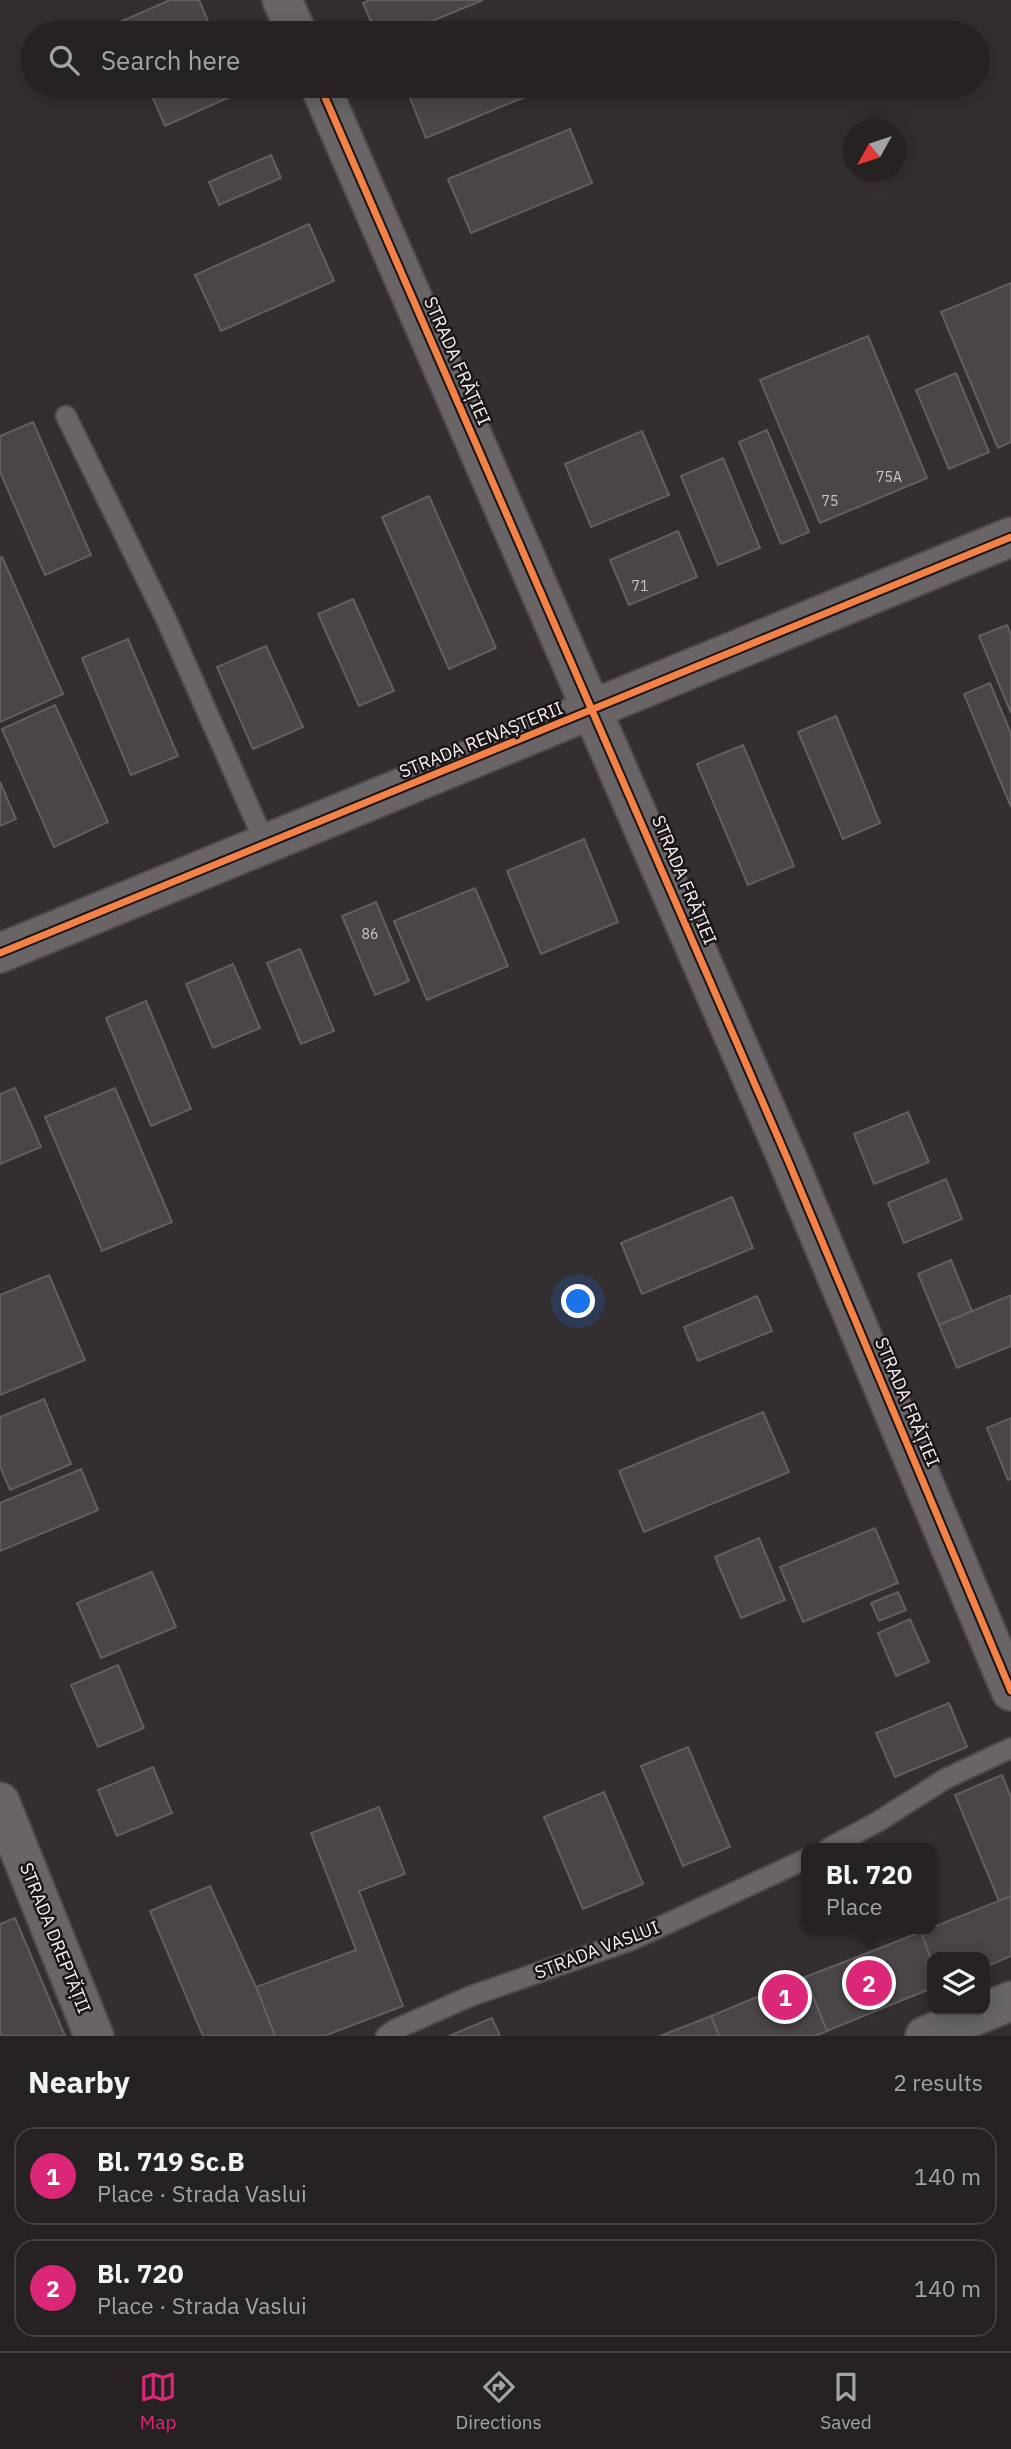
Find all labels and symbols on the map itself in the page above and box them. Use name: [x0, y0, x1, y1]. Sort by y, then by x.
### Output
north arrow: [843, 119, 906, 182]
street label: STRADA FRĂȚIEI: [419, 293, 496, 429]
house number: 75A: [876, 468, 902, 486]
house number: 75: [822, 492, 838, 510]
house number: 71: [632, 577, 648, 595]
street label: STRADA RENAȘTERII: [396, 696, 566, 783]
street label: STRADA FRĂȚIEI: [647, 812, 722, 948]
house number: 86: [362, 925, 378, 943]
your location: [561, 1284, 595, 1318]
street label: STRADA FRĂȚIEI: [870, 1334, 945, 1470]
street label: STRADA DREPTĂȚII: [15, 1859, 96, 2016]
street label: STRADA VASLUI: [531, 1915, 662, 1984]
pin: 2: [846, 1957, 892, 2009]
pin: 1: [762, 1971, 808, 2023]

